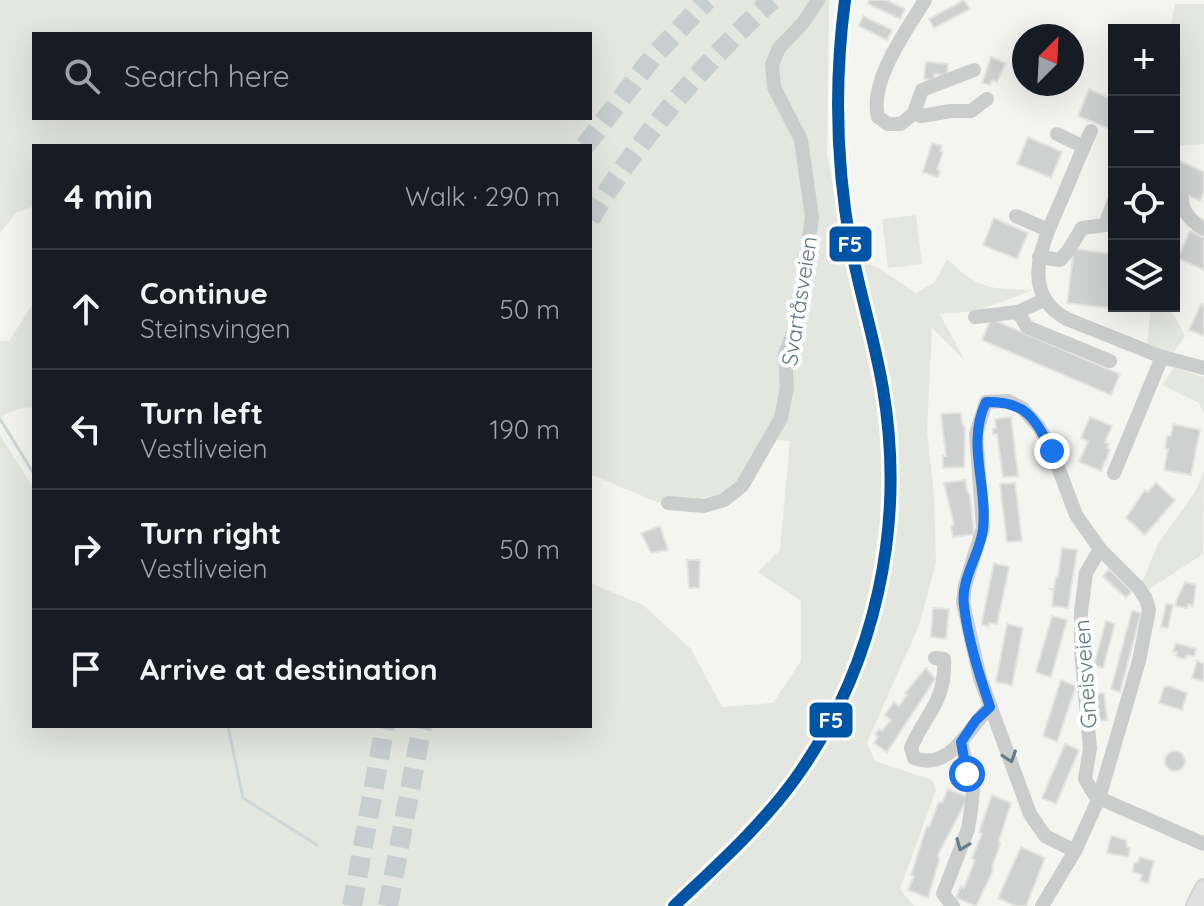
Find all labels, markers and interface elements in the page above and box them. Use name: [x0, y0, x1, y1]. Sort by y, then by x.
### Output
north arrow: [1012, 24, 1084, 96]
map controls: [1108, 24, 1180, 312]
button: +: [1108, 24, 1180, 96]
search box: [32, 32, 592, 120]
icon: search: [60, 54, 104, 98]
text: Search here: [124, 57, 290, 95]
button: −: [1108, 96, 1180, 168]
button: locate: [1108, 168, 1180, 240]
text: 4 min: [64, 175, 153, 218]
text: Walk · 290 m: [405, 180, 560, 213]
line badge: F5: [828, 225, 873, 263]
text: F5: [837, 230, 863, 258]
street label: Svartåsveien: [775, 234, 823, 368]
button: layers: [1108, 240, 1180, 312]
text: Continue: [140, 274, 268, 312]
icon: ahead: [64, 287, 108, 331]
text: 50 m: [500, 293, 560, 326]
text: Steinsvingen: [140, 312, 291, 345]
text: Turn left: [140, 394, 263, 432]
icon: left: [64, 407, 108, 451]
text: 190 m: [490, 413, 560, 446]
text: Vestliveien: [140, 432, 268, 465]
route end: [1034, 433, 1070, 469]
text: Turn right: [140, 514, 281, 552]
icon: right: [64, 527, 108, 571]
text: 50 m: [500, 533, 560, 566]
text: Vestliveien: [140, 552, 268, 585]
street label: Gneisveien: [1067, 619, 1103, 729]
icon: arrive: [64, 647, 108, 691]
text: Arrive at destination: [140, 650, 438, 688]
line badge: F5: [808, 701, 854, 739]
text: F5: [818, 706, 844, 734]
one-way arrow: [1001, 749, 1017, 763]
route start: [949, 756, 985, 792]
one-way arrow: [955, 837, 972, 851]

